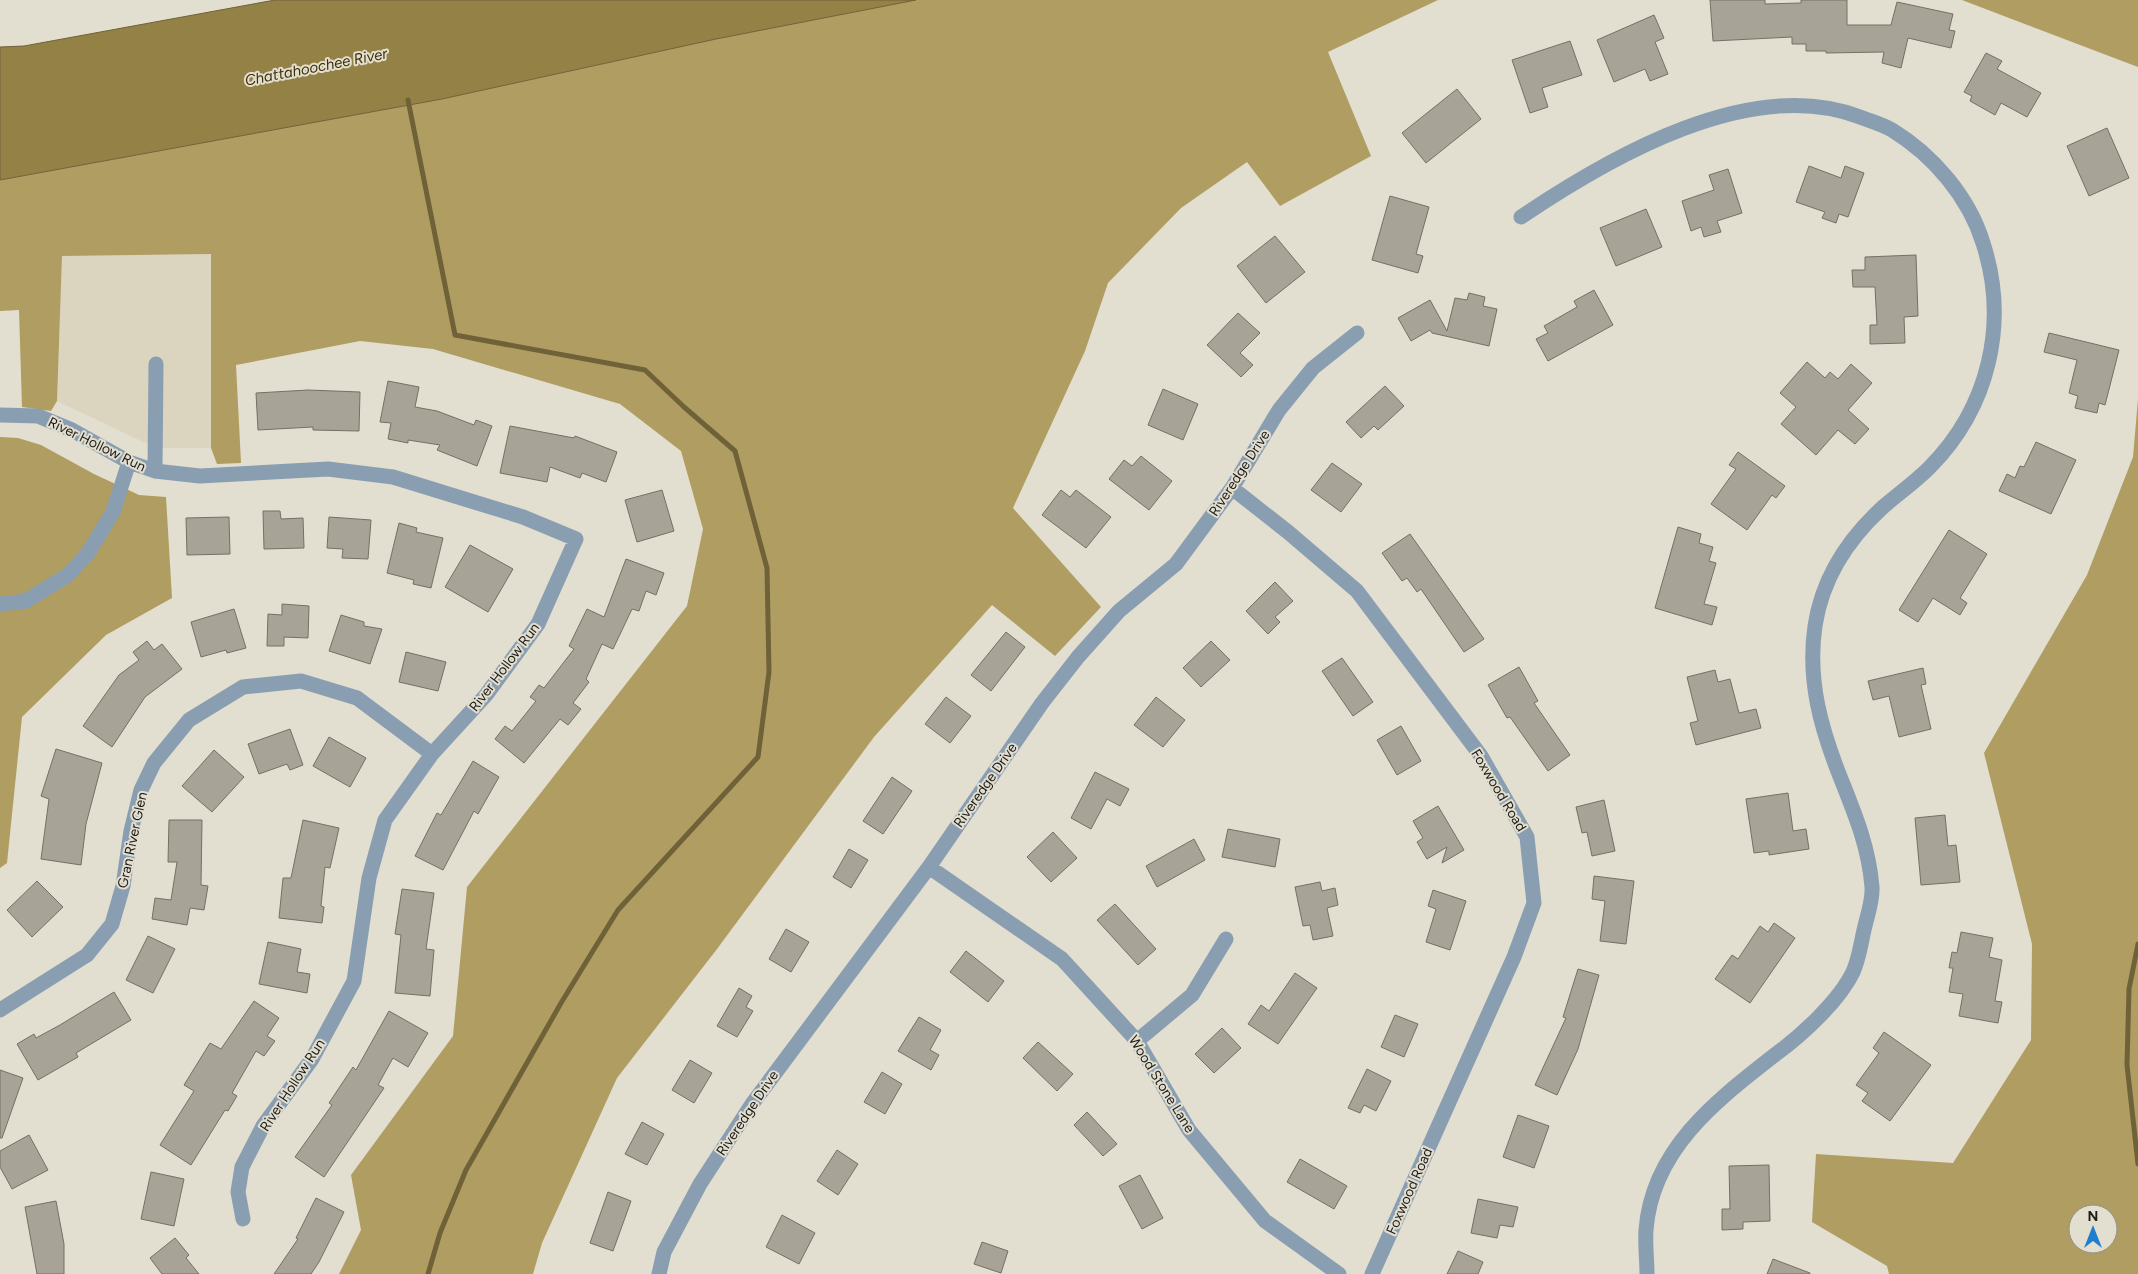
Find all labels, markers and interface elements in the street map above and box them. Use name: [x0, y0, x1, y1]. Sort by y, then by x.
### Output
water label: Chattahoochee River: [243, 44, 390, 90]
street label: River Hollow Run: [45, 413, 149, 476]
street label: Riveredge Drive: [1205, 427, 1274, 519]
street label: River Hollow Run: [466, 620, 543, 715]
street label: Riveredge Drive: [950, 740, 1021, 831]
street label: Foxwood Road: [1467, 746, 1530, 835]
street label: Gran River Glen: [114, 790, 151, 890]
street label: Wood Stone Lane: [1125, 1032, 1199, 1136]
street label: River Hollow Run: [256, 1036, 329, 1135]
street label: Riveredge Drive: [713, 1067, 782, 1159]
street label: Foxwood Road: [1383, 1145, 1436, 1237]
north arrow: [2068, 1204, 2118, 1254]
text: N: [2088, 1208, 2098, 1225]

